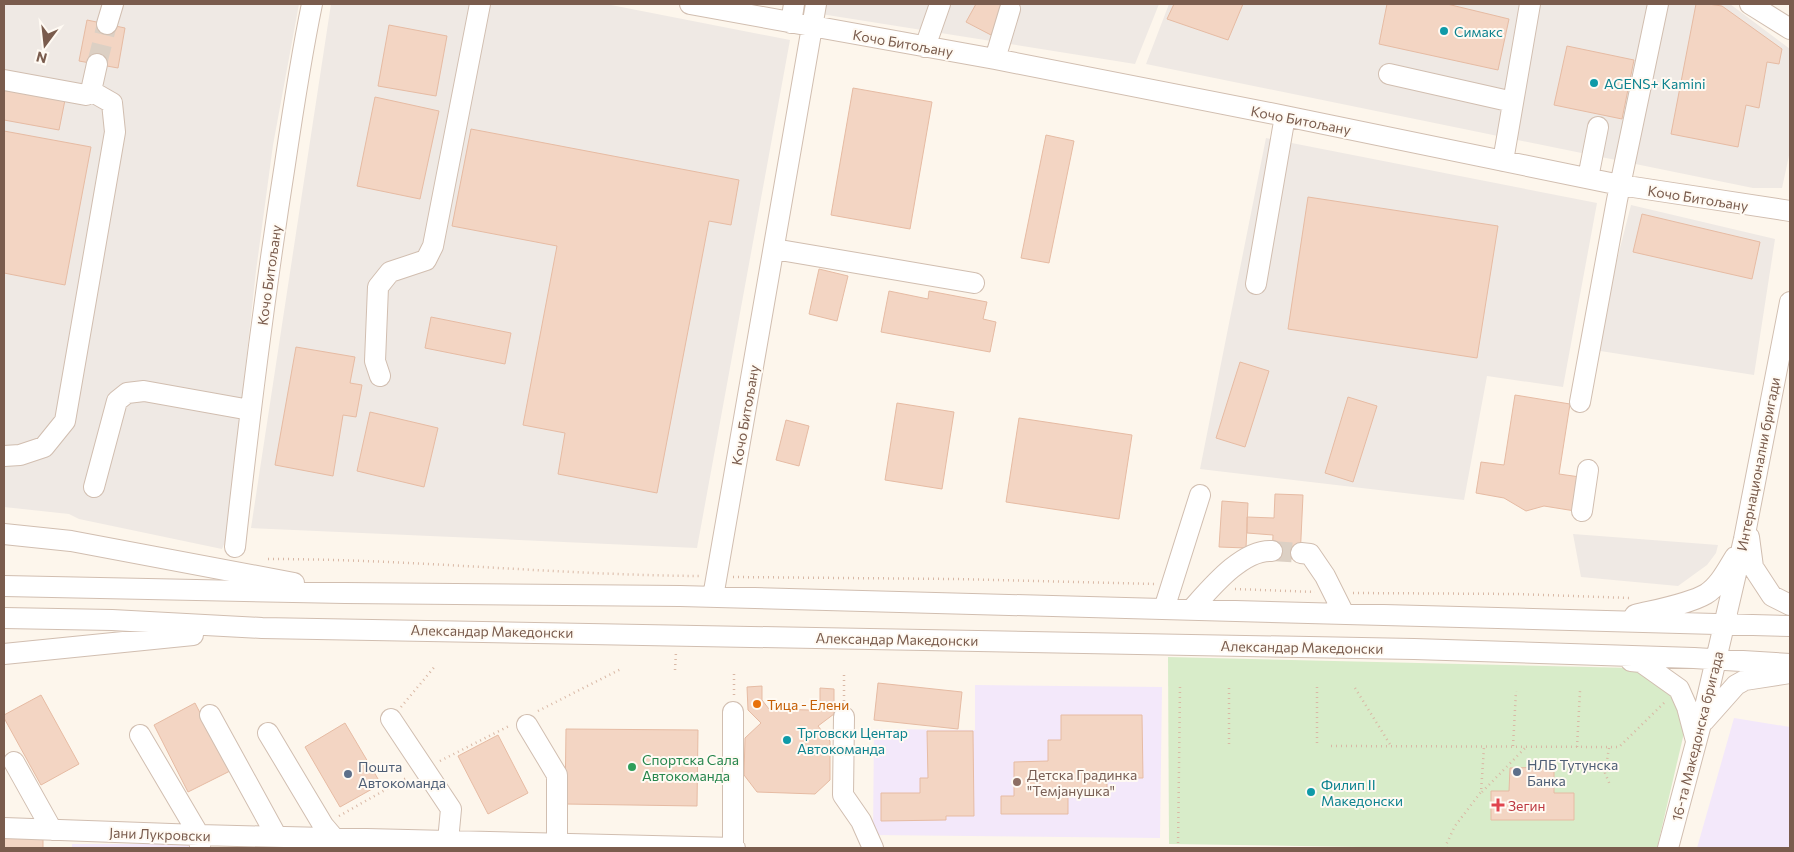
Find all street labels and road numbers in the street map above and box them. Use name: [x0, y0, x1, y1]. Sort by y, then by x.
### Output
street label: Кочо Битољану: [851, 26, 955, 60]
street label: Кочо Битољану: [1250, 102, 1352, 138]
street label: Кочо Битољану: [1646, 182, 1750, 214]
street label: Кочо Битољану: [254, 224, 284, 326]
street label: Кочо Битољану: [728, 363, 762, 467]
street label: Интернационални бригади: [1733, 376, 1783, 552]
street label: Александар Македонски: [410, 621, 574, 641]
street label: Александар Македонски: [815, 629, 979, 649]
street label: Александар Македонски: [1220, 637, 1384, 657]
street label: 16-та Македонска бригада: [1668, 649, 1726, 823]
street label: Јани Лукровски: [109, 824, 211, 844]

